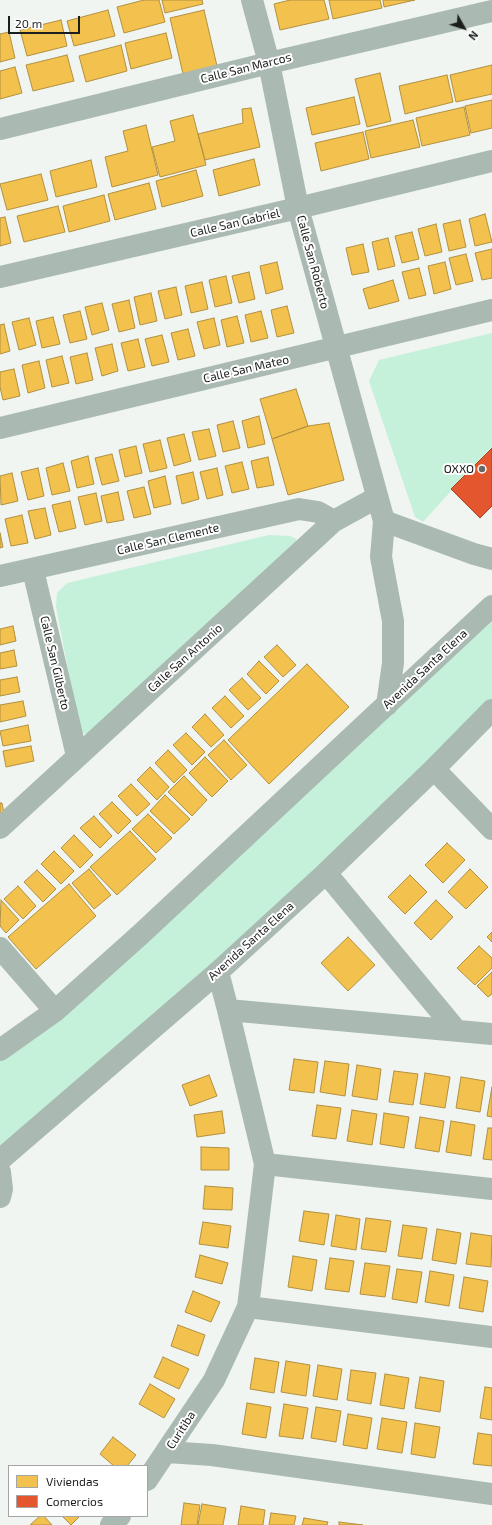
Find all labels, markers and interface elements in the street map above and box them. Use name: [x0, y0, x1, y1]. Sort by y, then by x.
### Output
scale bar: [10, 8, 82, 34]
north arrow: [444, 8, 484, 48]
text: 20 m: [15, 16, 42, 30]
text: N: [466, 29, 481, 43]
street label: Calle San Marcos: [199, 50, 293, 86]
street label: Calle San Gabriel: [189, 206, 281, 240]
street label: Calle San Roberto: [294, 214, 332, 310]
street label: Calle San Mateo: [202, 352, 290, 386]
place label: OXXO: [444, 462, 474, 476]
marker: OXXO: [477, 464, 487, 474]
street label: Calle San Clemente: [116, 520, 220, 558]
street label: Calle San Gilberto: [37, 615, 73, 711]
street label: Calle San Antonio: [145, 621, 225, 695]
street label: Avenida Santa Elena: [380, 626, 470, 712]
street label: Avenida Santa Elena: [205, 899, 297, 983]
street label: Curitiba: [163, 1408, 199, 1452]
legend: [8, 1465, 148, 1517]
text: Viviendas: [46, 1474, 99, 1488]
text: Comercios: [46, 1494, 103, 1508]

